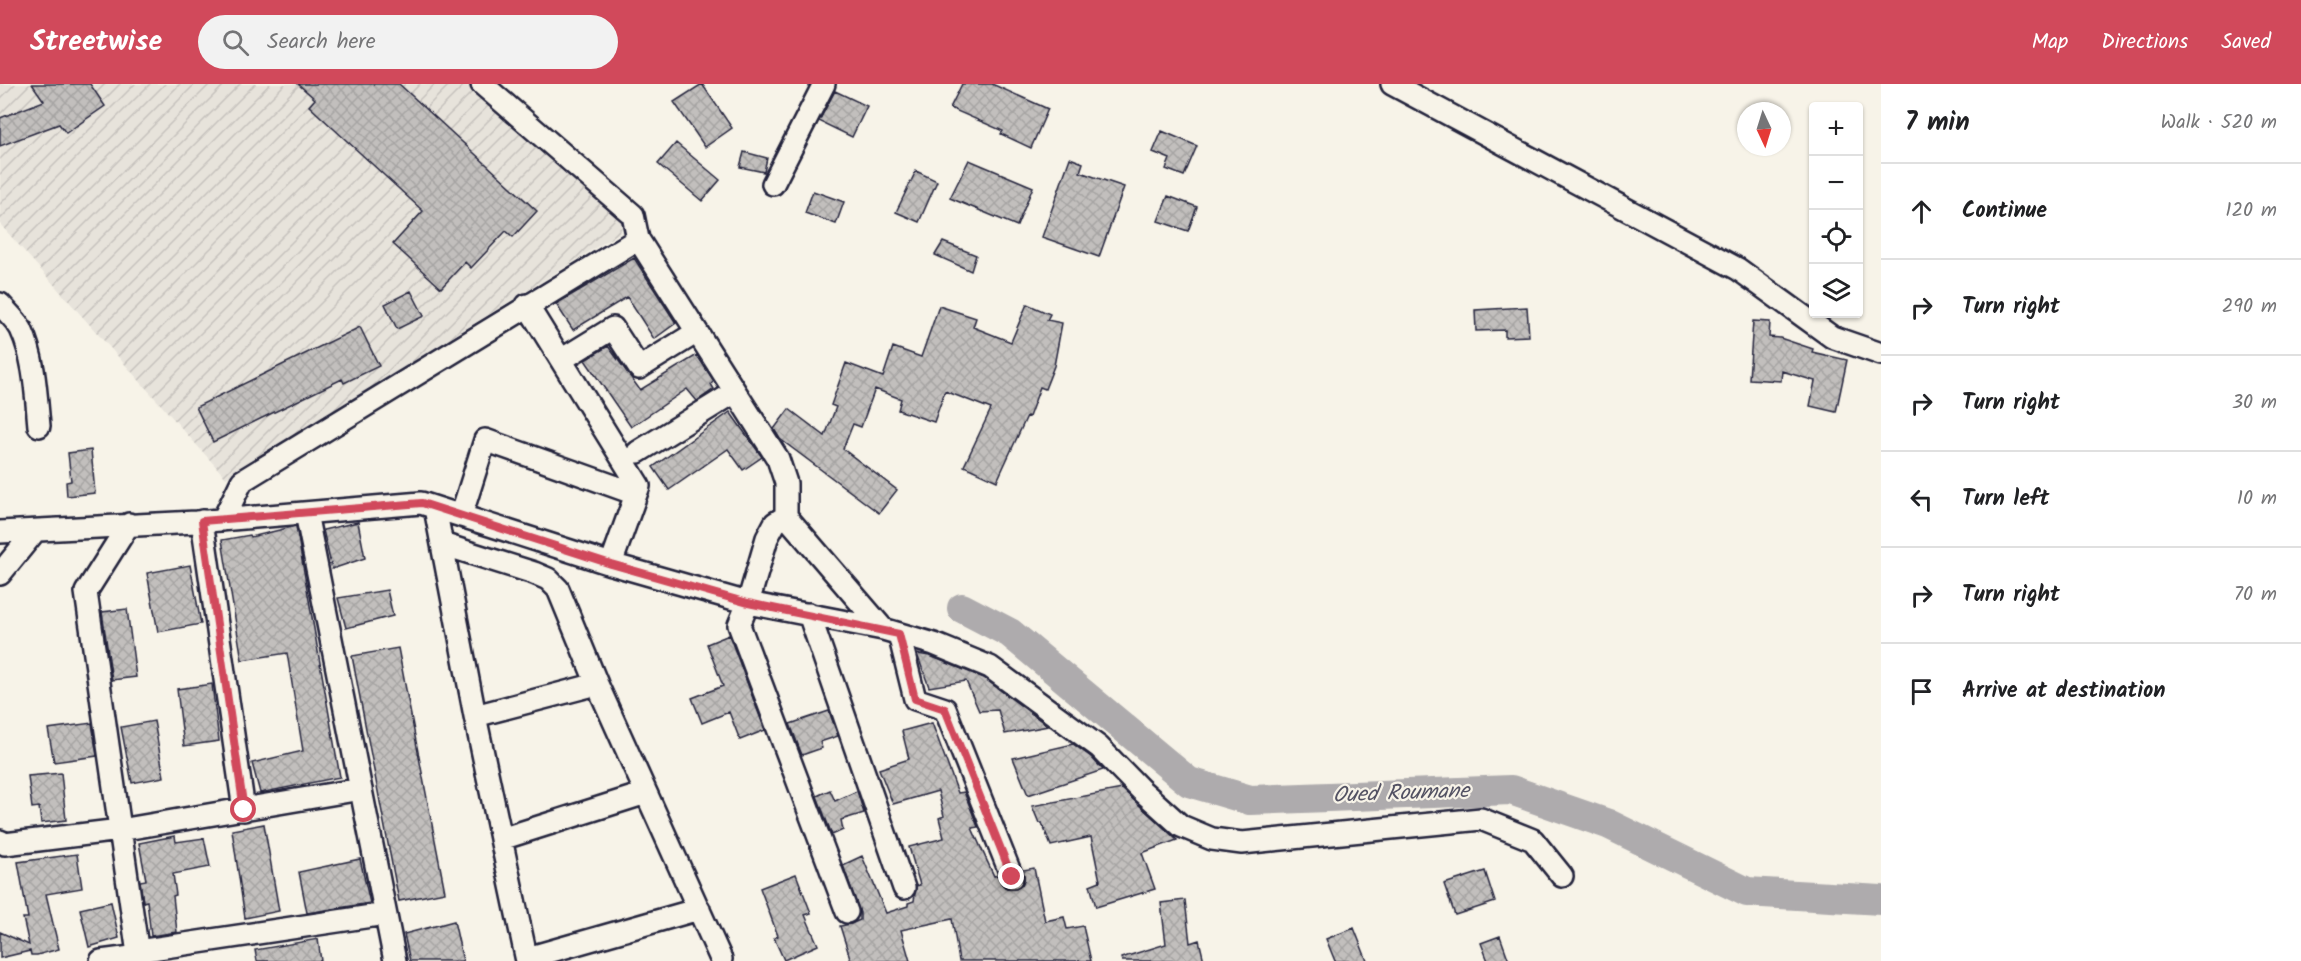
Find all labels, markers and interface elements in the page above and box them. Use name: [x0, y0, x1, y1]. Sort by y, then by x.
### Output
search box: [198, 15, 618, 69]
text: Streetwise: [30, 20, 162, 65]
text: Search here: [267, 25, 376, 60]
icon: search: [219, 26, 252, 59]
text: Map: [2032, 26, 2068, 59]
text: Directions: [2101, 26, 2188, 59]
text: Saved: [2221, 26, 2271, 59]
north arrow: [1737, 102, 1791, 156]
map controls: [1809, 102, 1863, 318]
button: +: [1809, 102, 1863, 156]
text: 7 min: [1905, 102, 1970, 144]
text: Walk · 520 m: [2161, 107, 2277, 139]
button: −: [1809, 156, 1863, 210]
text: Continue: [1962, 194, 2047, 229]
icon: ahead: [1905, 195, 1938, 228]
text: 120 m: [2225, 195, 2277, 227]
button: locate: [1809, 210, 1863, 264]
button: layers: [1809, 264, 1863, 318]
text: Turn right: [1962, 290, 2060, 325]
icon: right: [1905, 291, 1938, 324]
text: 290 m: [2222, 291, 2277, 323]
text: Turn right: [1962, 386, 2060, 421]
icon: right: [1905, 387, 1938, 420]
text: 30 m: [2232, 387, 2277, 419]
text: Turn left: [1962, 482, 2049, 517]
icon: left: [1905, 483, 1938, 516]
text: 10 m: [2237, 483, 2277, 515]
text: Turn right: [1962, 578, 2060, 613]
icon: right: [1905, 579, 1938, 612]
text: 70 m: [2234, 579, 2277, 611]
text: Arrive at destination: [1962, 674, 2165, 709]
icon: arrive: [1905, 675, 1938, 708]
water label: Oued Roumane: [1332, 774, 1472, 814]
route start: [230, 796, 256, 822]
route end: [998, 863, 1024, 889]

